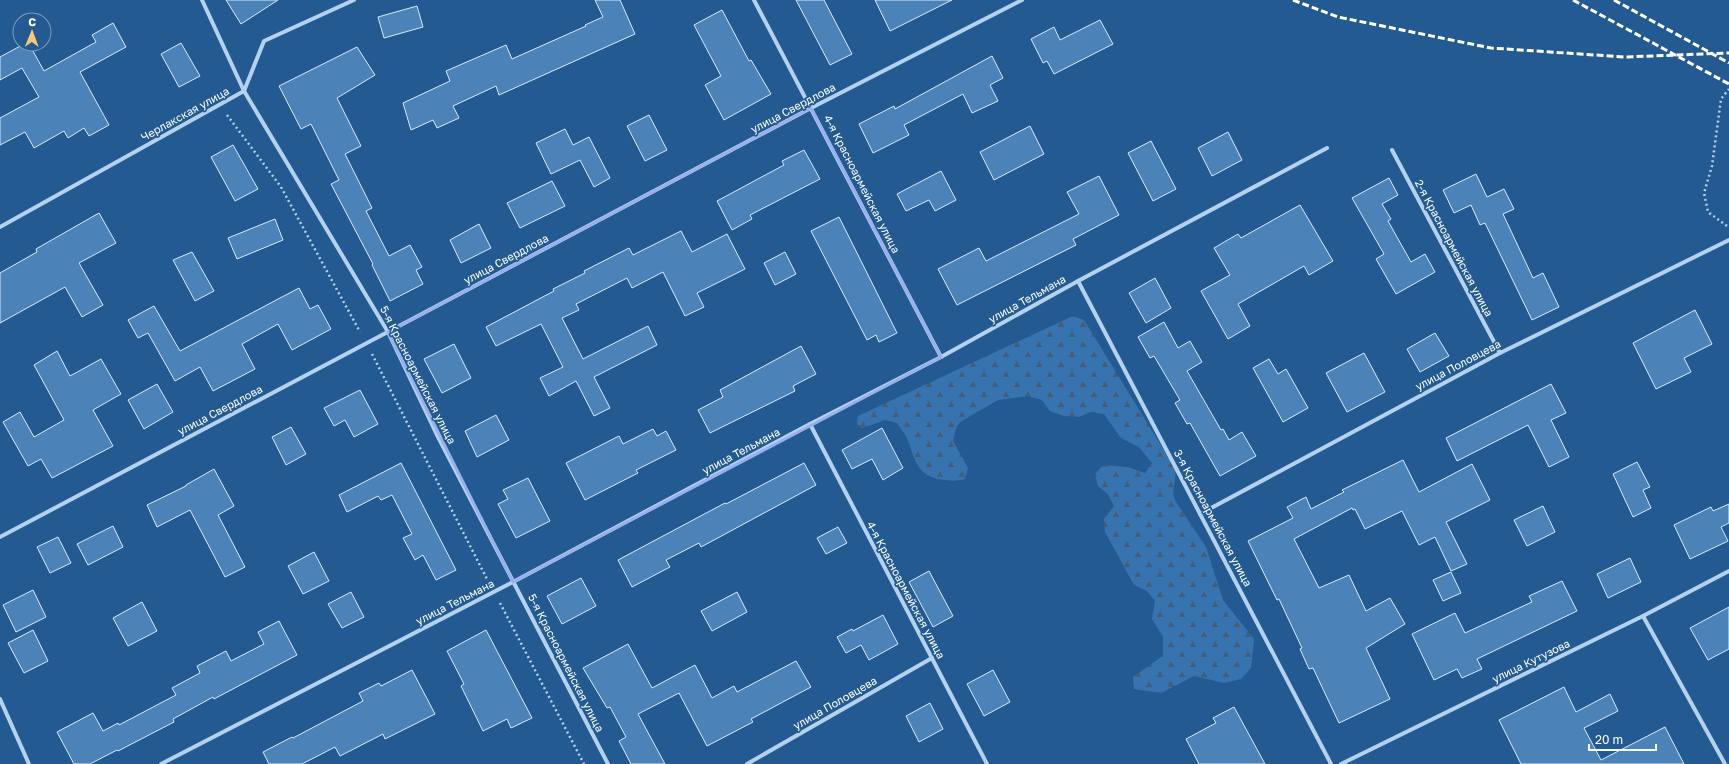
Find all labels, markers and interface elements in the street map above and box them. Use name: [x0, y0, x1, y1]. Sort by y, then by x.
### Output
north arrow: [12, 12, 52, 52]
text: С: [28, 15, 36, 28]
street label: улица Свердлова: [748, 80, 837, 135]
street label: Черлакская улица: [138, 84, 231, 143]
street label: 4-я Красноармейская улица: [822, 112, 903, 255]
street label: 2-я Красноармейская улица: [1413, 177, 1496, 318]
street label: улица Свердлова: [461, 231, 550, 286]
street label: улица Тельмана: [986, 272, 1068, 325]
street label: 5-я Красноармейская улица: [378, 304, 459, 446]
street label: улица Половцева: [1413, 337, 1503, 393]
street label: улица Свердлова: [175, 382, 264, 437]
street label: улица Тельмана: [700, 425, 782, 477]
street label: 3-я Красноармейская улица: [1172, 447, 1255, 588]
street label: 4-я Красноармейская улица: [865, 519, 948, 661]
street label: улица Тельмана: [413, 576, 496, 627]
street label: 5-я Красноармейская улица: [526, 592, 607, 734]
street label: улица Кутузова: [1490, 636, 1572, 685]
street label: улица Половцева: [791, 673, 879, 732]
scale bar: [1589, 726, 1656, 752]
text: 20 m: [1595, 732, 1623, 747]

